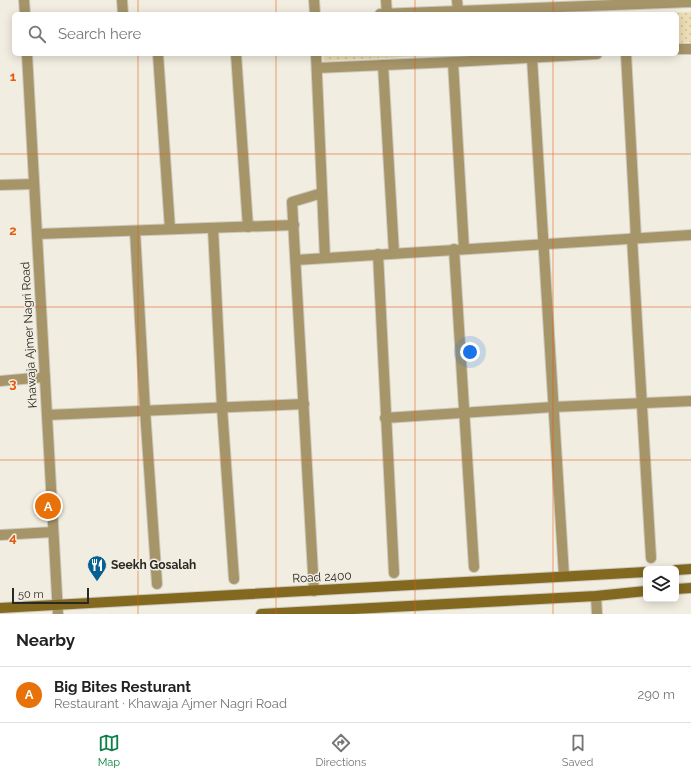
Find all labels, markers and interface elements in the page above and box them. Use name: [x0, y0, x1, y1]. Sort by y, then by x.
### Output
search box: [12, 12, 679, 56]
icon: search: [26, 23, 48, 45]
text: Search here: [58, 25, 141, 43]
text: 1: [10, 69, 17, 84]
text: 2: [9, 223, 17, 238]
street label: Khawaja Ajmer Nagri Road: [18, 261, 40, 409]
your location: [460, 342, 480, 362]
text: 3: [9, 376, 17, 391]
pin: A: [35, 491, 61, 521]
text: 4: [9, 530, 17, 545]
restaurant icon: Seekh Gosalah: [86, 554, 108, 582]
place label: Seekh Gosalah: [111, 558, 196, 572]
map controls: [643, 566, 679, 602]
button: layers: [643, 566, 679, 602]
street label: Road 2400: [292, 568, 352, 586]
scale bar: [12, 586, 89, 605]
text: 50 m: [18, 588, 44, 601]
text: Nearby: [16, 630, 75, 650]
text: Big Bites Resturant: [54, 678, 191, 696]
text: A: [25, 687, 33, 702]
text: 290 m: [637, 687, 675, 702]
text: Restaurant · Khawaja Ajmer Nagri Road: [54, 696, 287, 711]
tab: Map: [98, 732, 120, 769]
tab: Directions: [316, 732, 366, 769]
tab: Saved: [562, 732, 593, 769]

